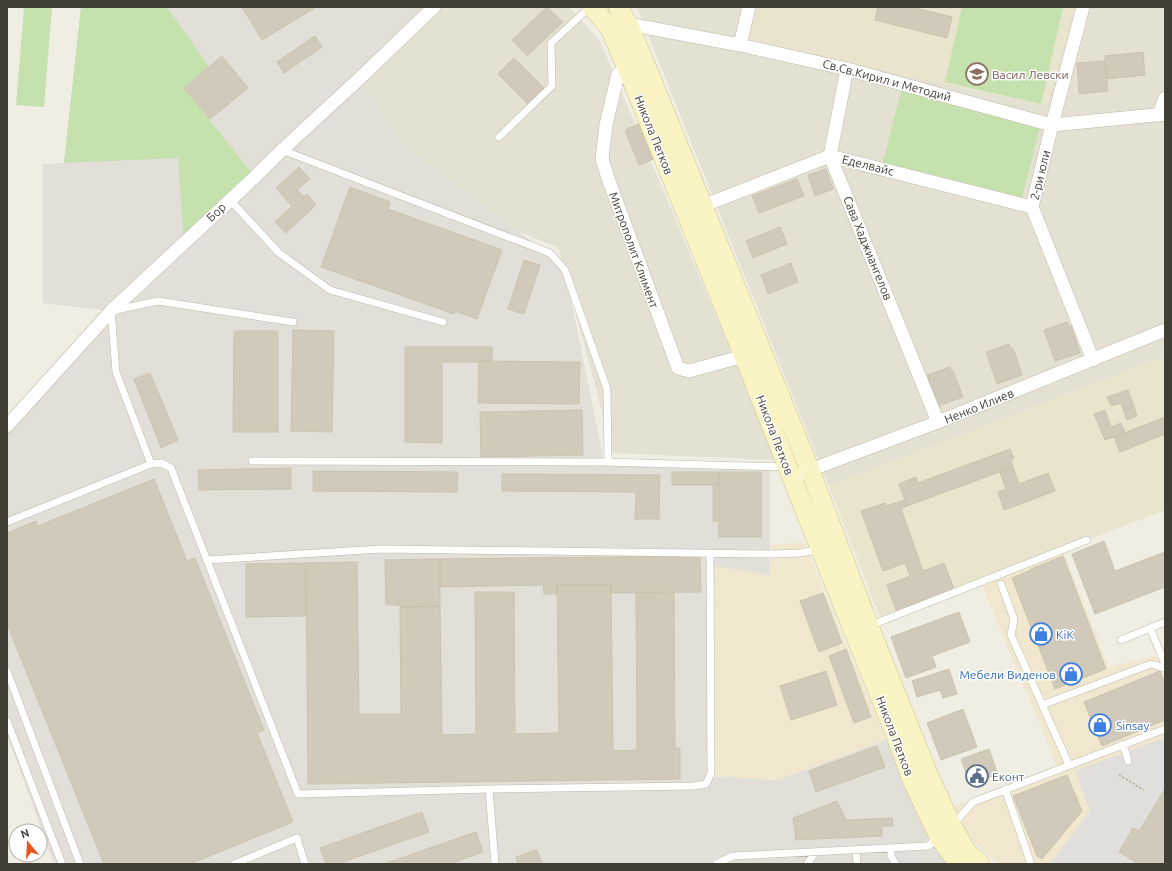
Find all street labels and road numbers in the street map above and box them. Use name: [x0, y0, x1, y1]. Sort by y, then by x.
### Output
street label: Св.Св.Кирил и Методий: [821, 57, 953, 103]
street label: Никола Петков: [632, 94, 676, 176]
street label: 2-ри юли: [1028, 149, 1052, 201]
street label: Еделвайс: [841, 152, 896, 178]
street label: Митрополит Климент: [607, 190, 661, 310]
street label: Сава Хаджиангелов: [841, 194, 895, 302]
street label: Бор: [204, 200, 228, 224]
street label: Ненко Илиев: [942, 386, 1016, 426]
street label: Никола Петков: [754, 393, 796, 477]
street label: Никола Петков: [874, 694, 916, 778]

